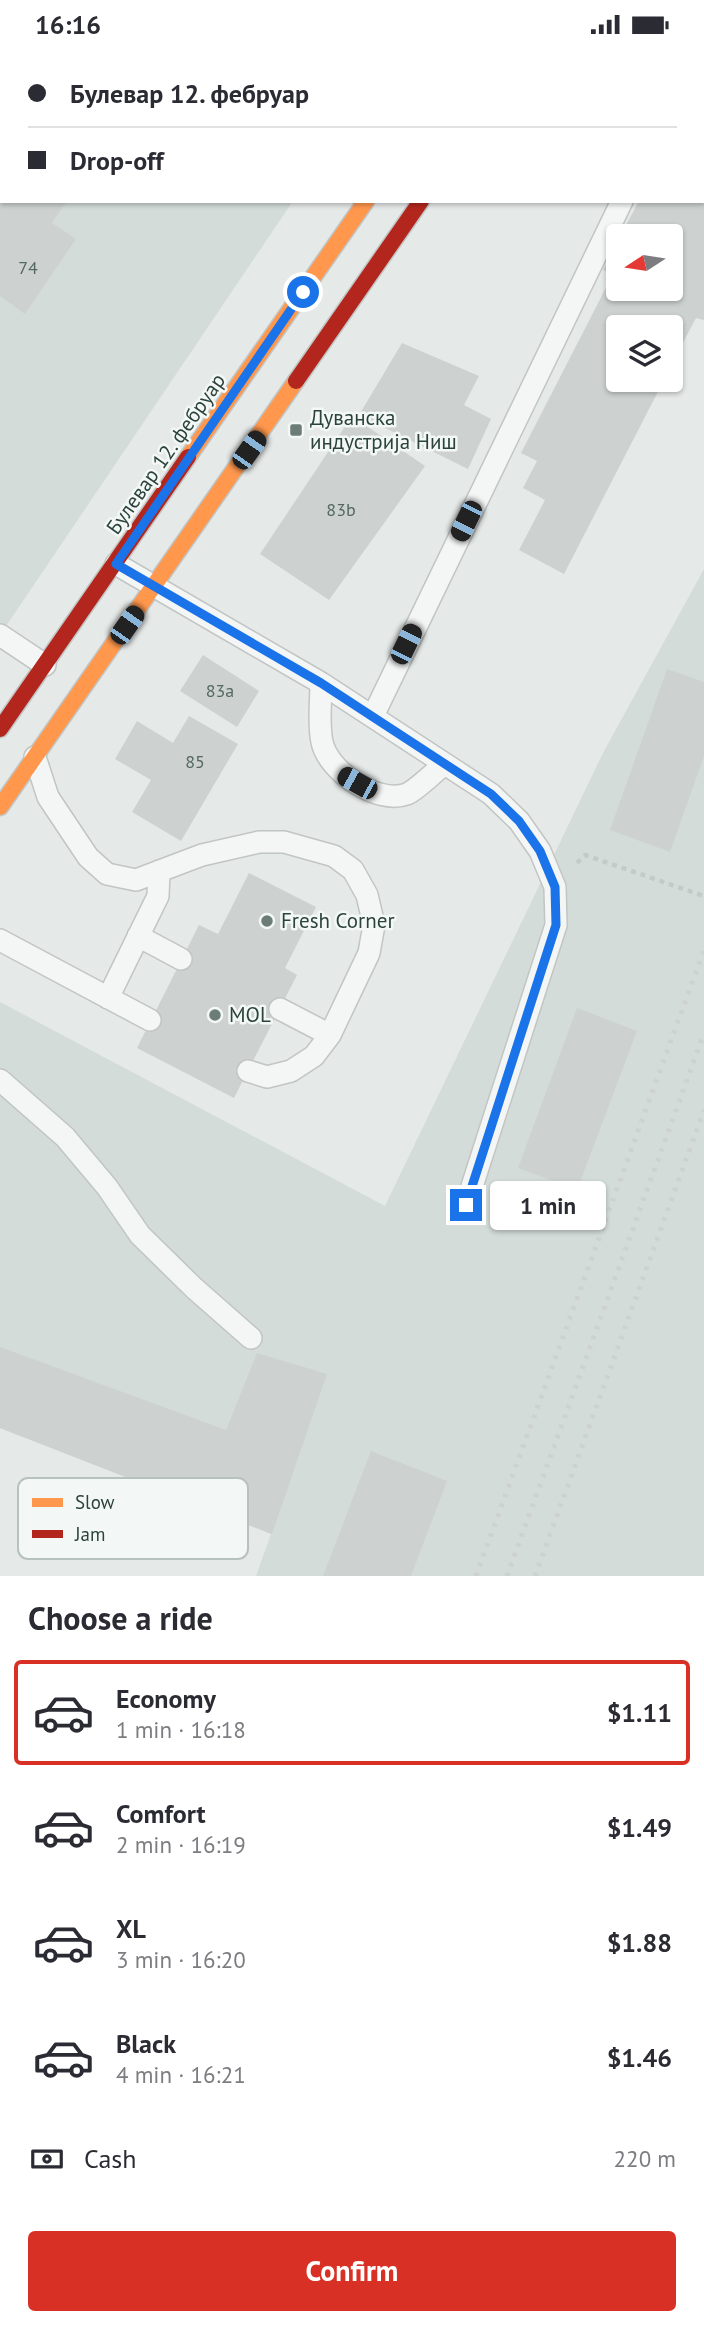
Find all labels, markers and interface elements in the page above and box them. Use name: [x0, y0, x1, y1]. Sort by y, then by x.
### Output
text: 16:16: [35, 8, 101, 41]
text: Булевар 12. фебруар: [70, 77, 309, 110]
text: Drop-off: [70, 144, 164, 177]
north arrow: [606, 224, 682, 301]
map controls: [606, 224, 683, 392]
house number: 74: [18, 256, 38, 279]
route start: [287, 276, 319, 308]
button: layers: [606, 315, 683, 392]
street label: Булевар 12. фебруар: [100, 368, 231, 539]
place label: Дуванска индустрија Ниш: [310, 404, 457, 455]
marker: Дуванска индустрија Ниш: [288, 422, 304, 438]
car: [229, 427, 270, 473]
house number: 83b: [326, 498, 356, 521]
car: [448, 498, 485, 544]
car: [107, 602, 148, 648]
car: [388, 621, 425, 667]
house number: 83a: [206, 679, 234, 702]
house number: 85: [185, 750, 205, 773]
car: [334, 764, 381, 802]
place label: Fresh Corner: [281, 907, 395, 934]
marker: Fresh Corner: [259, 913, 275, 929]
place label: MOL: [229, 1001, 271, 1028]
marker: MOL: [207, 1007, 223, 1023]
callout: 1 min: [490, 1181, 606, 1229]
route end: [450, 1189, 482, 1221]
text: 1 min: [520, 1191, 576, 1220]
legend: [18, 1478, 248, 1559]
text: Slow: [75, 1490, 115, 1514]
text: Jam: [74, 1522, 105, 1546]
text: Choose a ride: [28, 1597, 213, 1639]
icon: car: [32, 1681, 95, 1744]
text: Economy: [116, 1682, 216, 1715]
text: $1.11: [607, 1696, 672, 1729]
text: 1 min · 16:18: [116, 1715, 246, 1744]
icon: car: [32, 1796, 95, 1859]
text: Comfort: [116, 1797, 206, 1830]
text: $1.49: [607, 1811, 672, 1844]
text: 2 min · 16:19: [116, 1830, 246, 1859]
icon: car: [32, 1911, 95, 1974]
text: XL: [116, 1912, 146, 1945]
text: $1.88: [607, 1926, 672, 1959]
text: 3 min · 16:20: [116, 1945, 246, 1974]
icon: car: [32, 2026, 95, 2089]
text: Black: [116, 2027, 176, 2060]
text: $1.46: [607, 2041, 672, 2074]
text: 4 min · 16:21: [116, 2060, 246, 2089]
icon: cash: [28, 2140, 66, 2178]
text: Cash: [84, 2142, 136, 2175]
text: 220 m: [614, 2144, 676, 2173]
button: Confirm: [28, 2231, 676, 2311]

